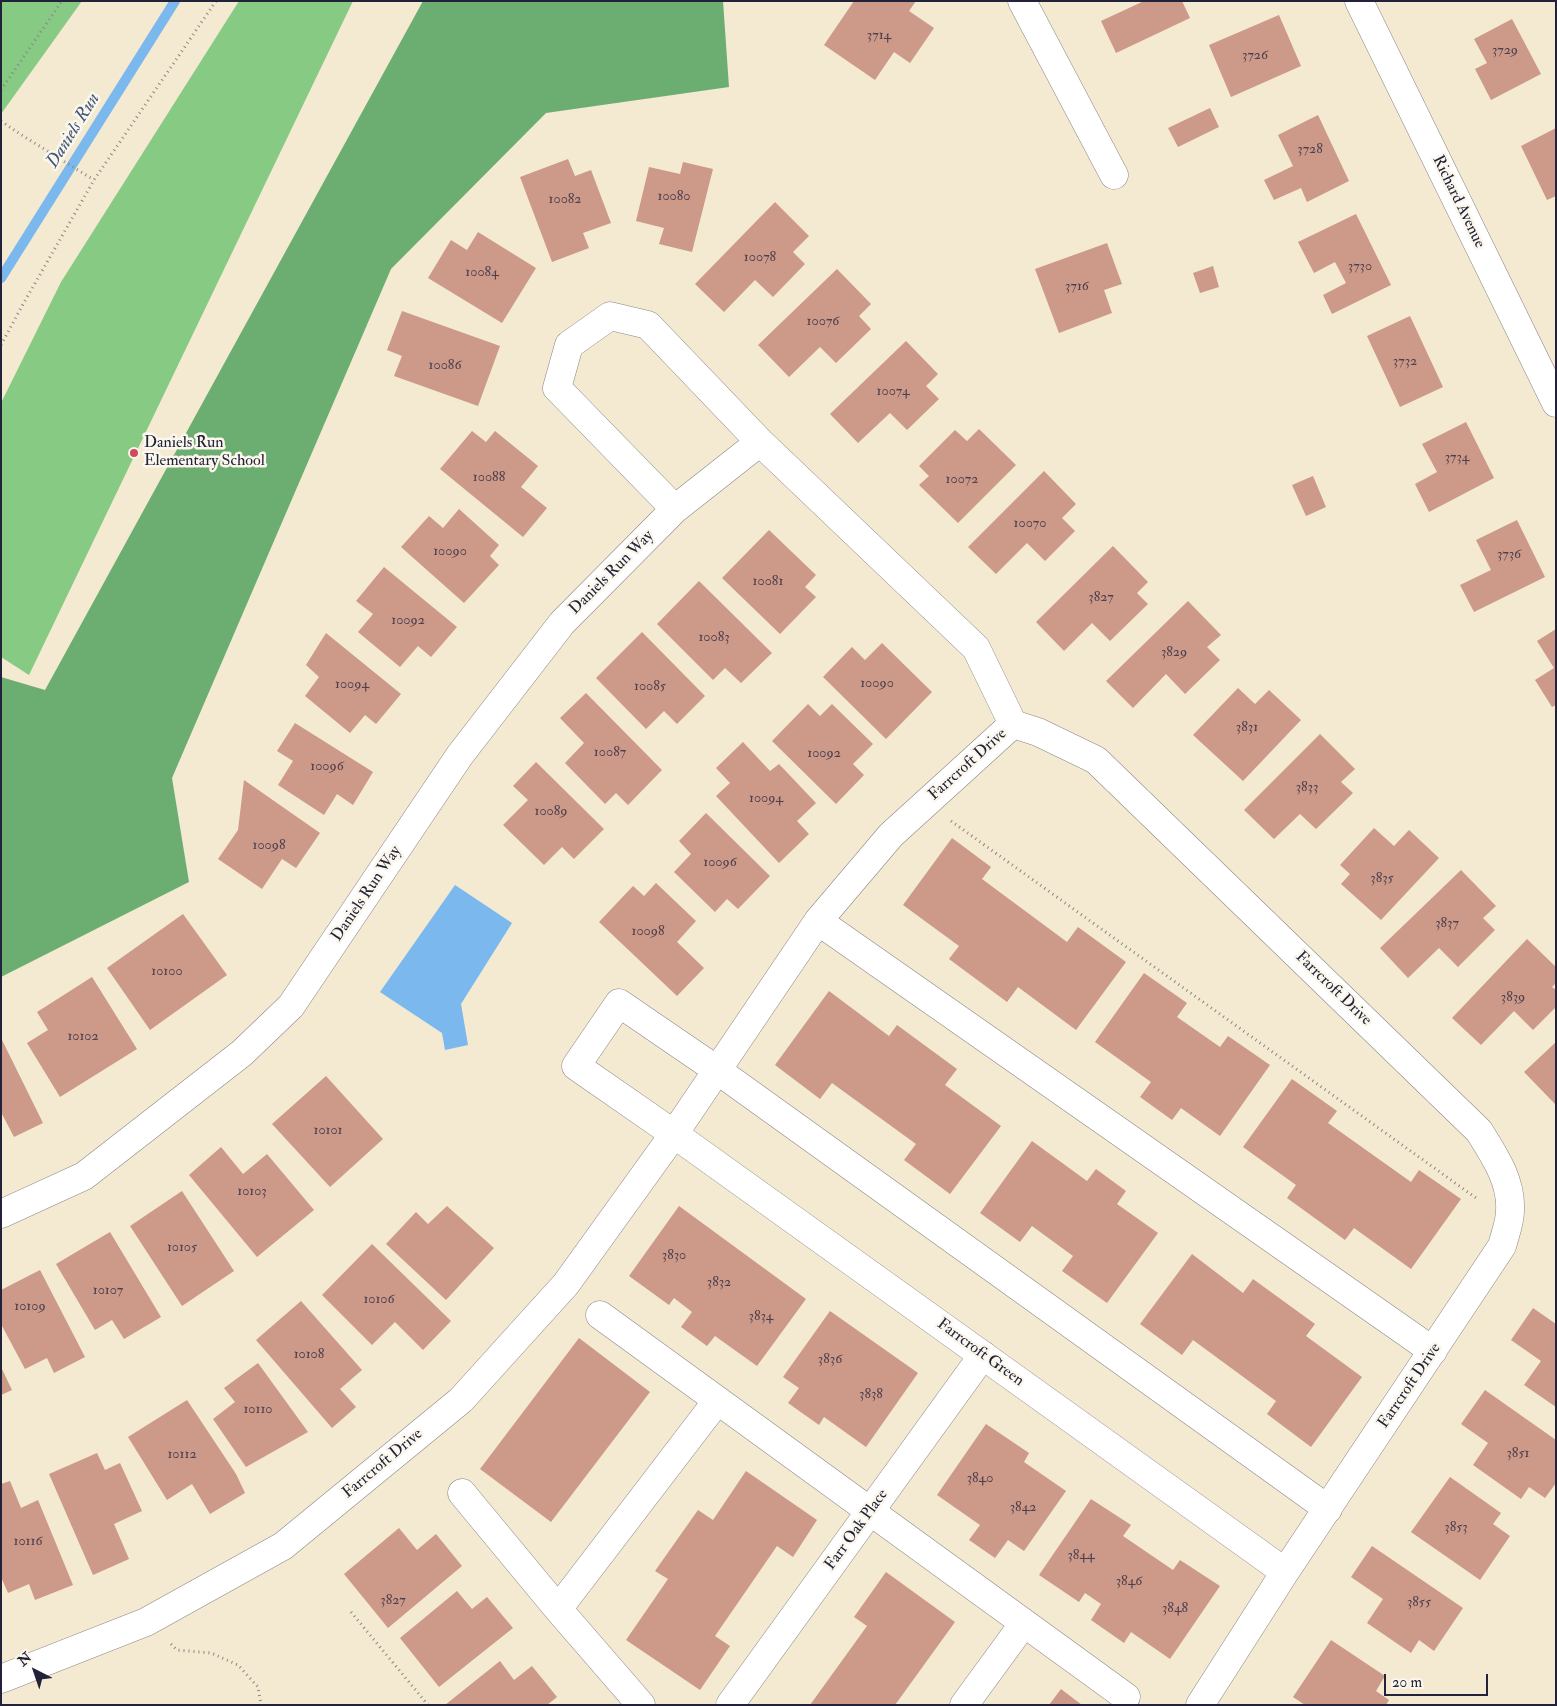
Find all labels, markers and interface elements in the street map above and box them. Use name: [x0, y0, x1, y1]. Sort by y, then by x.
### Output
house number: 3714: [867, 28, 891, 44]
house number: 3729: [1492, 43, 1518, 59]
house number: 3726: [1242, 48, 1268, 64]
water label: Daniels Run: [43, 90, 105, 172]
house number: 3728: [1297, 142, 1323, 158]
street label: Richard Avenue: [1427, 153, 1489, 251]
house number: 10080: [657, 189, 691, 205]
house number: 10082: [549, 192, 581, 208]
house number: 10078: [744, 250, 776, 266]
house number: 3730: [1348, 259, 1372, 275]
house number: 10084: [465, 265, 499, 281]
house number: 3716: [1065, 279, 1089, 295]
house number: 10076: [807, 314, 839, 330]
house number: 3732: [1393, 354, 1417, 370]
house number: 10086: [429, 358, 461, 374]
house number: 10074: [877, 384, 909, 400]
place label: Daniels Run Elementary School: [144, 434, 265, 472]
marker: Daniels Run Elementary School: [128, 447, 140, 459]
house number: 3734: [1445, 450, 1469, 466]
house number: 10088: [473, 470, 505, 486]
house number: 10072: [946, 472, 978, 488]
house number: 10070: [1014, 516, 1046, 532]
street label: Daniels Run Way: [566, 527, 658, 619]
house number: 10090: [433, 544, 467, 560]
house number: 3736: [1497, 547, 1521, 563]
house number: 10081: [753, 574, 783, 590]
house number: 3827: [1088, 590, 1114, 606]
house number: 10092: [391, 613, 425, 629]
house number: 10083: [698, 630, 730, 646]
house number: 3829: [1161, 645, 1187, 661]
house number: 10090: [860, 676, 894, 692]
house number: 10094: [335, 677, 369, 693]
house number: 10085: [634, 679, 666, 695]
house number: 3831: [1236, 720, 1258, 736]
street label: Farrcroft Drive: [925, 725, 1011, 805]
house number: 10087: [594, 745, 626, 761]
house number: 10092: [807, 746, 841, 762]
house number: 10096: [310, 759, 344, 775]
house number: 3833: [1296, 780, 1318, 796]
house number: 10094: [749, 791, 783, 807]
house number: 10089: [534, 804, 568, 820]
house number: 10098: [252, 838, 286, 854]
street label: Daniels Run Way: [328, 843, 406, 945]
house number: 10096: [703, 855, 737, 871]
house number: 3835: [1370, 871, 1394, 887]
house number: 3837: [1435, 916, 1459, 932]
house number: 10098: [631, 924, 665, 940]
street label: Farrcroft Drive: [1291, 948, 1375, 1030]
house number: 10100: [151, 964, 183, 980]
house number: 3839: [1501, 990, 1525, 1006]
house number: 10102: [67, 1029, 99, 1045]
house number: 10101: [313, 1123, 343, 1139]
house number: 10103: [237, 1184, 267, 1200]
house number: 10105: [167, 1240, 197, 1256]
house number: 3830: [662, 1248, 686, 1264]
house number: 3832: [707, 1275, 731, 1291]
house number: 10107: [93, 1283, 123, 1299]
house number: 10106: [363, 1292, 395, 1308]
house number: 10109: [14, 1299, 46, 1315]
house number: 3834: [749, 1309, 773, 1325]
street label: Farrcroft Green: [933, 1315, 1027, 1391]
street label: Farrcroft Drive: [1375, 1340, 1445, 1432]
house number: 10108: [294, 1347, 324, 1363]
house number: 3836: [818, 1352, 842, 1368]
house number: 3838: [859, 1387, 883, 1403]
house number: 10110: [243, 1402, 273, 1418]
street label: Farrcroft Drive: [339, 1425, 427, 1503]
house number: 3851: [1506, 1446, 1530, 1462]
house number: 10112: [167, 1447, 197, 1463]
house number: 3840: [967, 1471, 993, 1487]
street label: Farr Oak Place: [821, 1486, 893, 1574]
house number: 3842: [1010, 1500, 1036, 1516]
house number: 3853: [1444, 1520, 1468, 1536]
house number: 10116: [14, 1534, 42, 1550]
house number: 3844: [1067, 1548, 1095, 1564]
house number: 3846: [1116, 1574, 1142, 1590]
house number: 3827: [380, 1593, 406, 1609]
house number: 3855: [1407, 1595, 1431, 1611]
house number: 3848: [1162, 1601, 1188, 1617]
north arrow: [10, 1646, 60, 1696]
text: N: [15, 1649, 35, 1670]
scale bar: [1387, 1664, 1491, 1696]
text: 20 m: [1392, 1673, 1422, 1692]

